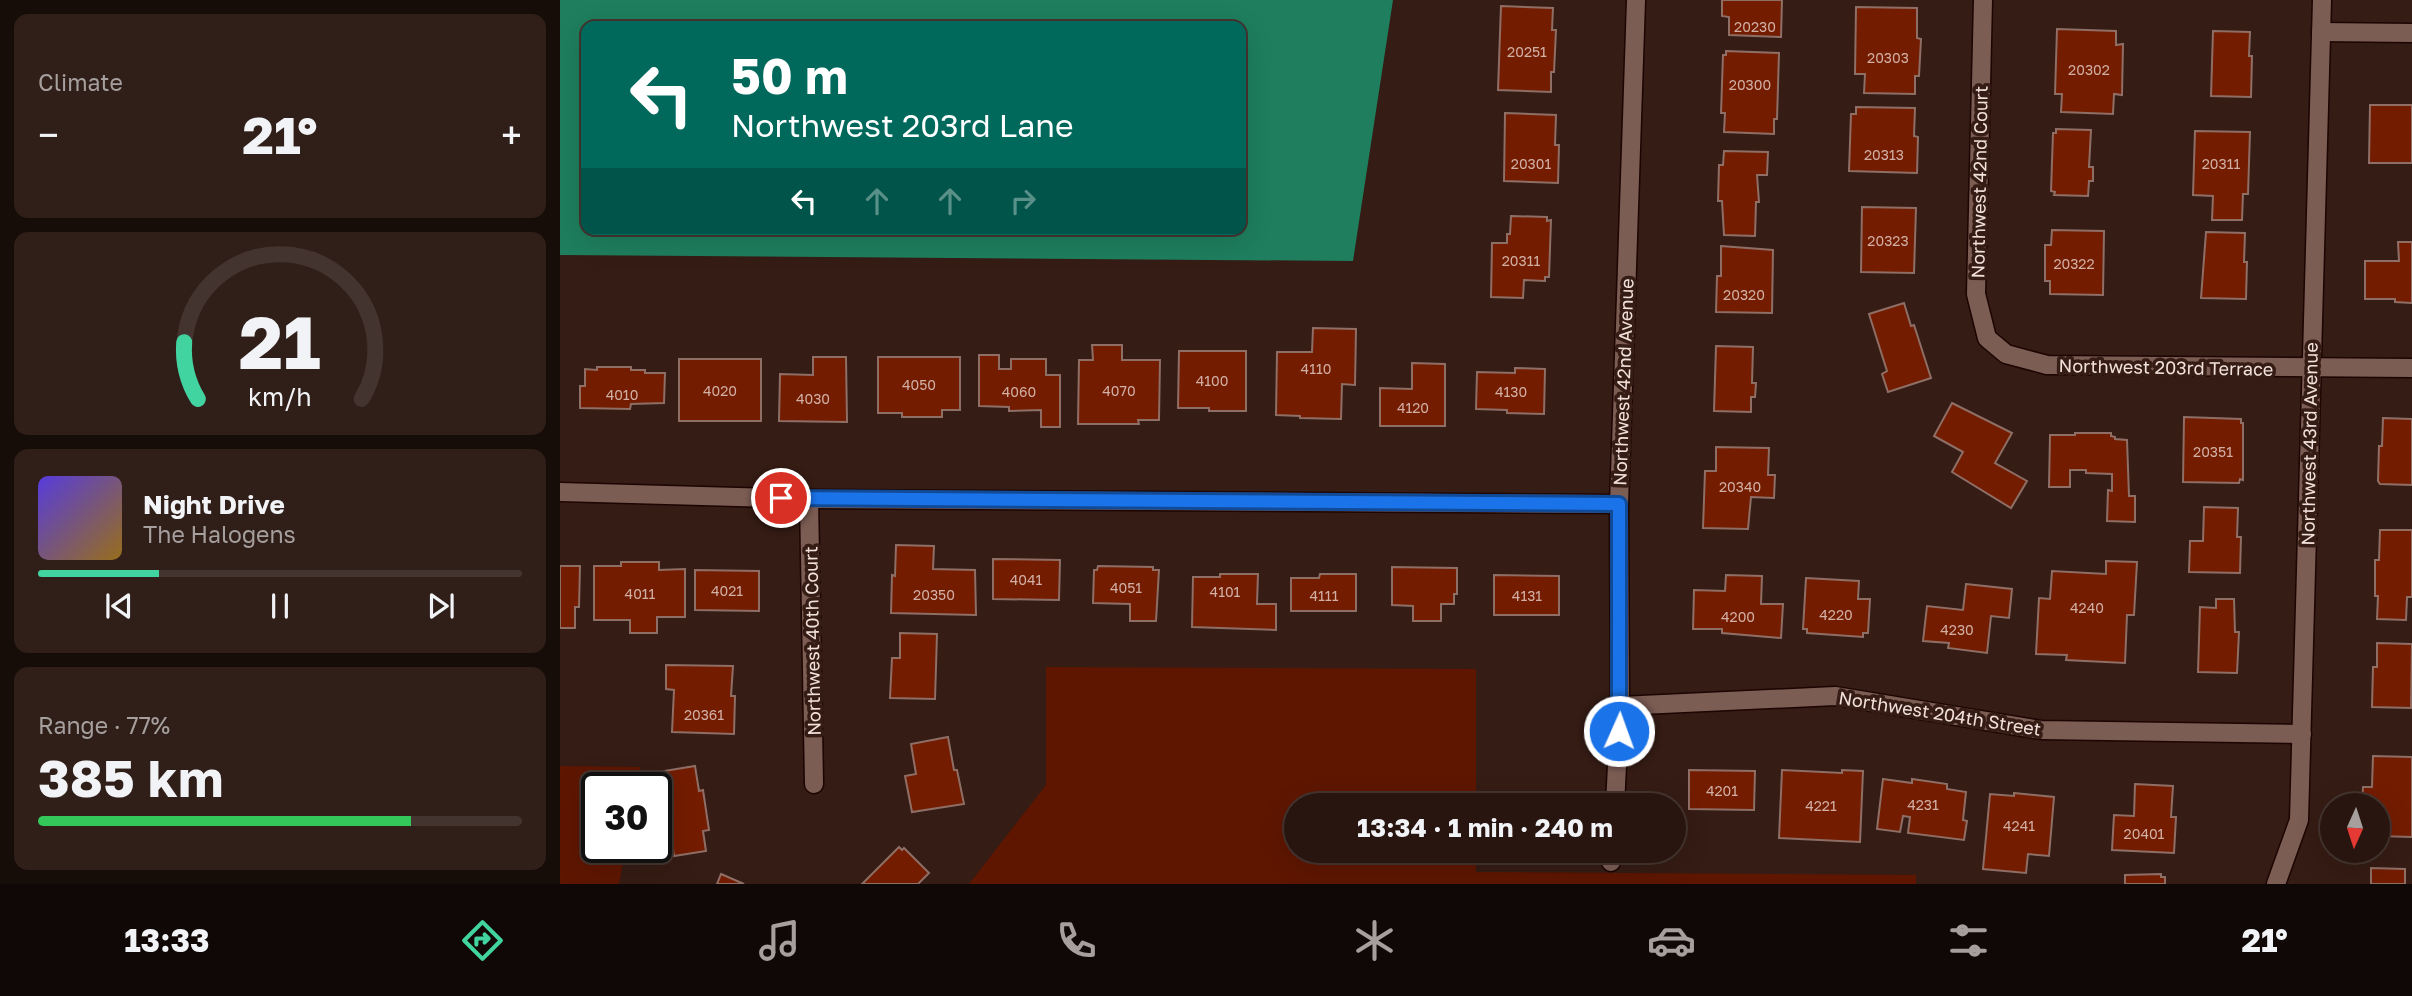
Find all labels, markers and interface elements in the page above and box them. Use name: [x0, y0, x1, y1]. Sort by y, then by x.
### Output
house number: 20230: [1734, 18, 1776, 35]
house number: 20251: [1507, 43, 1547, 60]
text: 50 m: [731, 46, 848, 105]
icon: left: [616, 49, 707, 140]
house number: 20303: [1867, 49, 1909, 66]
house number: 20302: [2068, 61, 2110, 78]
text: Climate: [38, 68, 123, 96]
house number: 20300: [1729, 76, 1771, 93]
street label: Northwest 42nd Court: [1966, 86, 1992, 278]
text: 21°: [242, 103, 318, 165]
text: Northwest 203rd Lane: [731, 106, 1074, 144]
text: −: [38, 112, 59, 157]
text: +: [501, 112, 522, 157]
house number: 20313: [1864, 146, 1904, 163]
house number: 20301: [1511, 155, 1551, 172]
house number: 20311: [2202, 155, 2240, 172]
icon: left: [785, 182, 823, 220]
icon: ahead: [858, 182, 896, 220]
icon: ahead: [931, 182, 969, 220]
icon: right: [1004, 182, 1042, 220]
house number: 20323: [1867, 232, 1909, 249]
house number: 20311: [1502, 252, 1540, 269]
house number: 20322: [2053, 255, 2095, 272]
street label: Northwest 42nd Avenue: [1608, 278, 1638, 486]
house number: 20320: [1723, 286, 1765, 303]
text: 21: [239, 299, 321, 386]
street label: Northwest 43rd Avenue: [2296, 342, 2322, 546]
street label: Northwest 203rd Terrace: [2058, 354, 2274, 380]
house number: 4110: [1301, 360, 1331, 377]
house number: 4100: [1196, 372, 1228, 389]
house number: 4050: [902, 376, 936, 393]
text: km/h: [248, 381, 312, 412]
house number: 4020: [703, 382, 737, 399]
house number: 4070: [1102, 382, 1136, 399]
house number: 4060: [1002, 383, 1036, 400]
house number: 4130: [1495, 383, 1527, 400]
house number: 4010: [606, 386, 638, 403]
house number: 4030: [796, 390, 830, 407]
house number: 4120: [1397, 399, 1429, 416]
house number: 20351: [2193, 443, 2233, 460]
pin: [751, 468, 811, 528]
house number: 20340: [1719, 478, 1761, 495]
icon: arrive: [762, 479, 800, 517]
text: Night Drive: [143, 489, 285, 520]
text: The Halogens: [143, 520, 296, 548]
street label: Northwest 40th Court: [799, 546, 825, 736]
house number: 4041: [1010, 571, 1042, 588]
house number: 4051: [1110, 579, 1142, 596]
house number: 4021: [711, 582, 743, 599]
house number: 4101: [1210, 583, 1241, 600]
house number: 4011: [625, 585, 656, 602]
house number: 20350: [913, 586, 955, 603]
icon: previous: [100, 587, 138, 625]
icon: pause: [261, 587, 299, 625]
icon: next: [422, 587, 460, 625]
house number: 4111: [1310, 587, 1339, 604]
house number: 4131: [1512, 587, 1542, 604]
house number: 4240: [2070, 599, 2104, 616]
house number: 4220: [1819, 606, 1853, 623]
house number: 4200: [1721, 608, 1755, 625]
house number: 4230: [1940, 621, 1974, 638]
street label: Northwest 204th Street: [1837, 686, 2043, 740]
position arrow: [1582, 694, 1656, 768]
house number: 20361: [684, 706, 724, 723]
text: Range · 77%: [38, 711, 170, 739]
text: 385 km: [38, 746, 223, 808]
speed limit sign: 30: [581, 772, 672, 863]
house number: 4201: [1706, 782, 1738, 799]
north arrow: [2320, 793, 2390, 863]
map controls: [2320, 793, 2390, 863]
house number: 4231: [1907, 796, 1939, 813]
house number: 4221: [1805, 797, 1837, 814]
text: 13:34 · 1 min · 240 m: [1357, 812, 1613, 843]
house number: 4241: [2003, 817, 2035, 834]
house number: 20401: [2124, 825, 2165, 842]
icon: directions: [458, 916, 507, 965]
icon: music: [755, 916, 804, 965]
icon: phone: [1052, 916, 1101, 965]
icon: climate: [1350, 916, 1399, 965]
icon: car: [1647, 916, 1696, 965]
icon: filters: [1944, 916, 1993, 965]
text: 13:33: [124, 921, 209, 959]
text: 21°: [2242, 921, 2288, 959]

